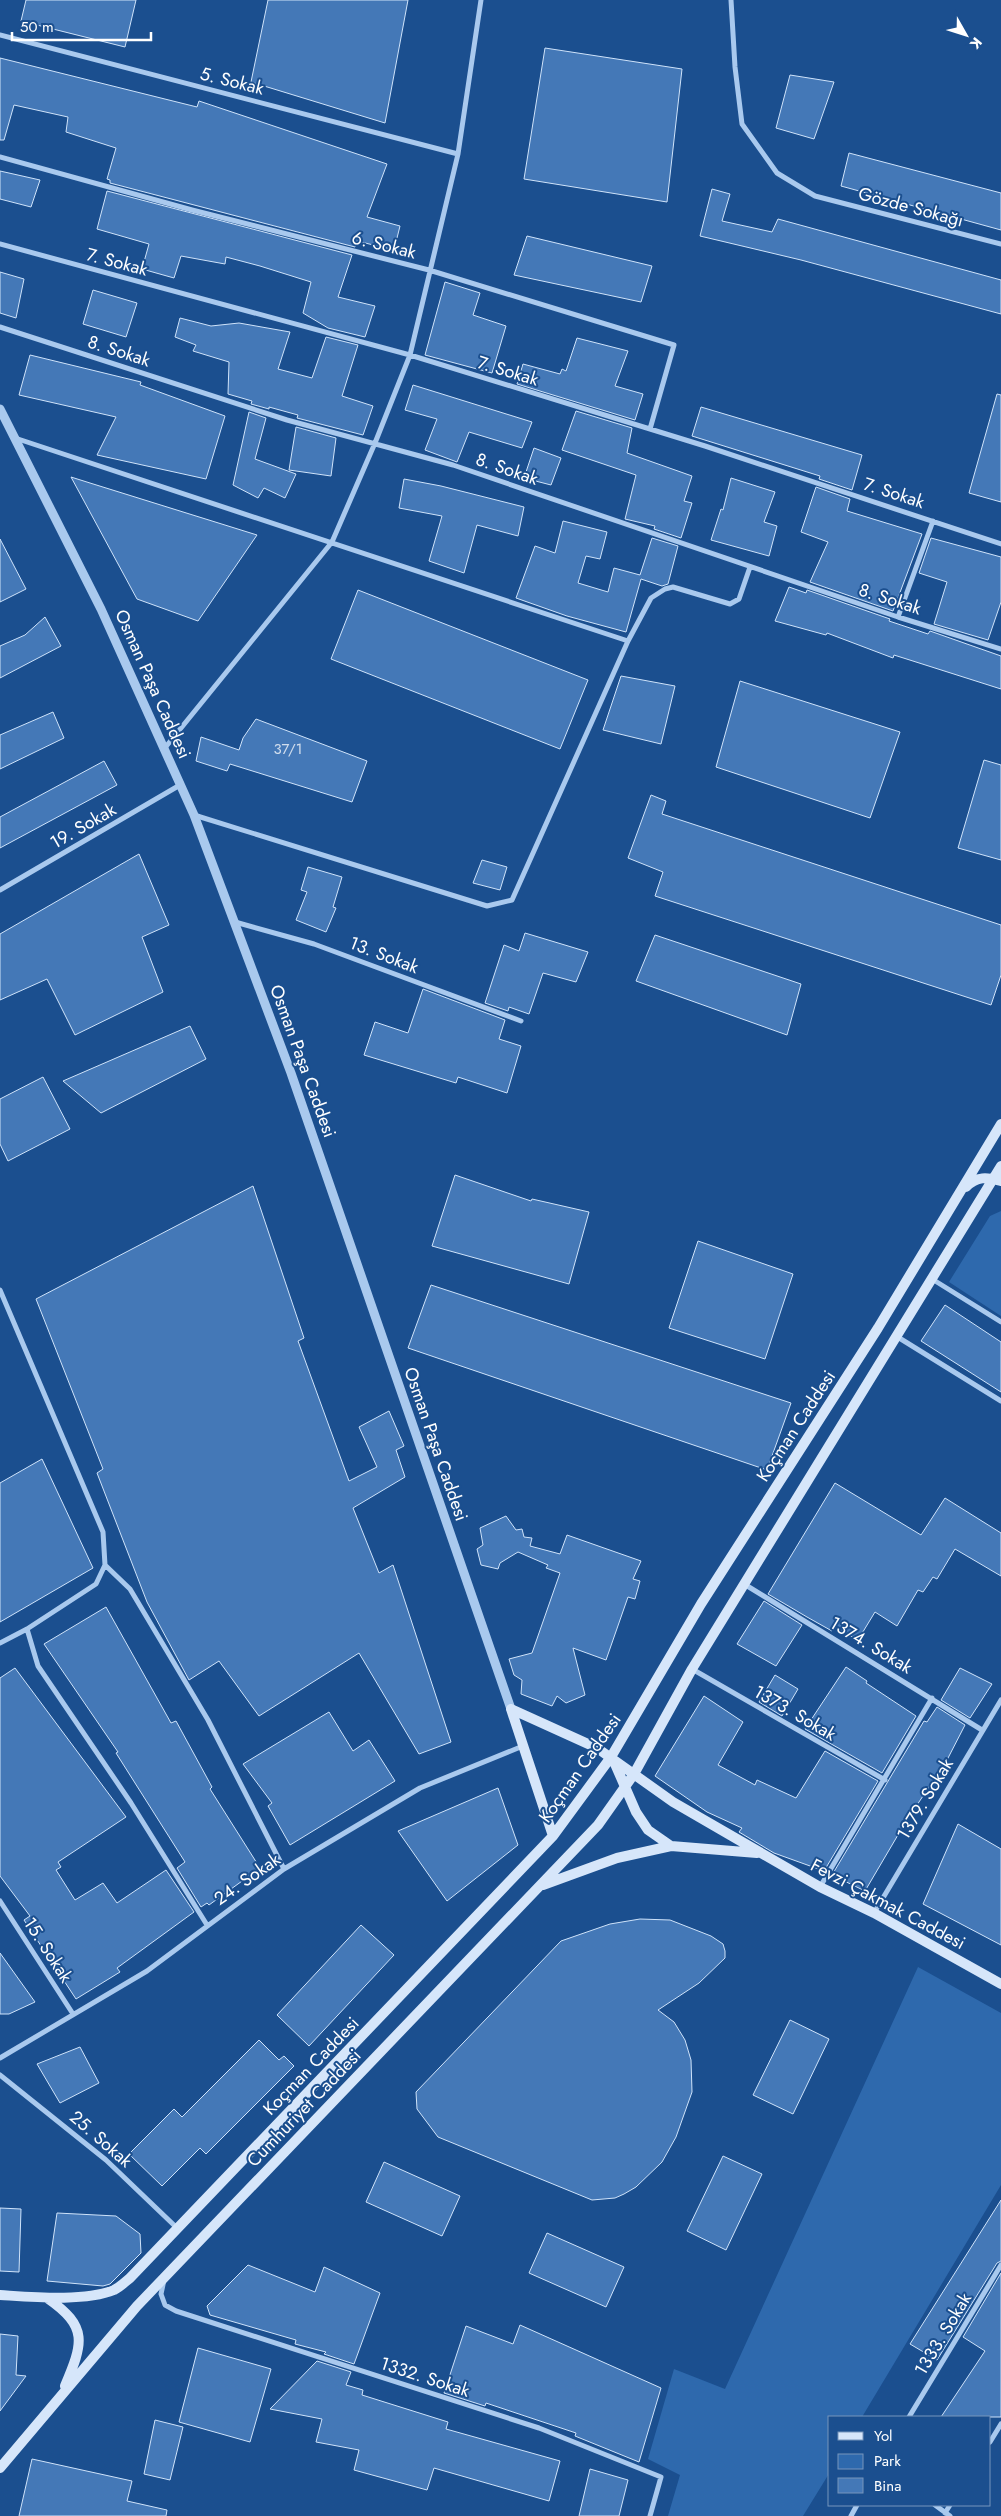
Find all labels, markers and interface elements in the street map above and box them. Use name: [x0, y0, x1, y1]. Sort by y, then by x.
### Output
scale bar: [12, 10, 151, 42]
north arrow: [941, 10, 991, 60]
text: 50 m: [20, 16, 54, 38]
text: K: [965, 33, 987, 53]
street label: 5. Sokak: [197, 61, 267, 102]
street label: Gözde Sokağı: [856, 180, 966, 234]
street label: 6. Sokak: [349, 224, 419, 266]
street label: 7. Sokak: [83, 241, 151, 283]
street label: 8. Sokak: [84, 329, 154, 373]
street label: 7. Sokak: [474, 349, 542, 393]
street label: 8. Sokak: [472, 446, 542, 492]
street label: 7. Sokak: [860, 471, 928, 515]
street label: 8. Sokak: [855, 577, 925, 621]
street label: Osman Paşa Caddesi: [108, 605, 198, 763]
house number: 37/1: [274, 738, 302, 760]
street label: 19. Sokak: [45, 797, 121, 855]
street label: 13. Sokak: [345, 930, 423, 980]
street label: Osman Paşa Caddesi: [263, 981, 343, 1141]
street label: Osman Paşa Caddesi: [397, 1364, 475, 1524]
street label: Koçman Caddesi: [750, 1365, 842, 1487]
street label: 1374. Sokak: [825, 1610, 917, 1680]
street label: 1373. Sokak: [749, 1679, 841, 1747]
street label: Koçman Caddesi: [533, 1708, 627, 1828]
street label: 1379. Sokak: [890, 1753, 960, 1845]
street label: 24. Sokak: [209, 1847, 286, 1911]
street label: Fevzi Çakmak Caddesi: [806, 1852, 970, 1956]
street label: 15. Sokak: [17, 1912, 79, 1988]
street label: Koçman Caddesi: [257, 2011, 365, 2121]
street label: Cumhuriyet Caddesi: [241, 2043, 367, 2173]
street label: 25. Sokak: [64, 2104, 138, 2174]
street label: 1333. Sokak: [908, 2288, 978, 2380]
street label: 1332. Sokak: [377, 2350, 473, 2404]
legend: [828, 2416, 991, 2506]
text: Yol: [874, 2425, 893, 2447]
text: Park: [874, 2450, 901, 2472]
text: Bina: [874, 2475, 901, 2497]

